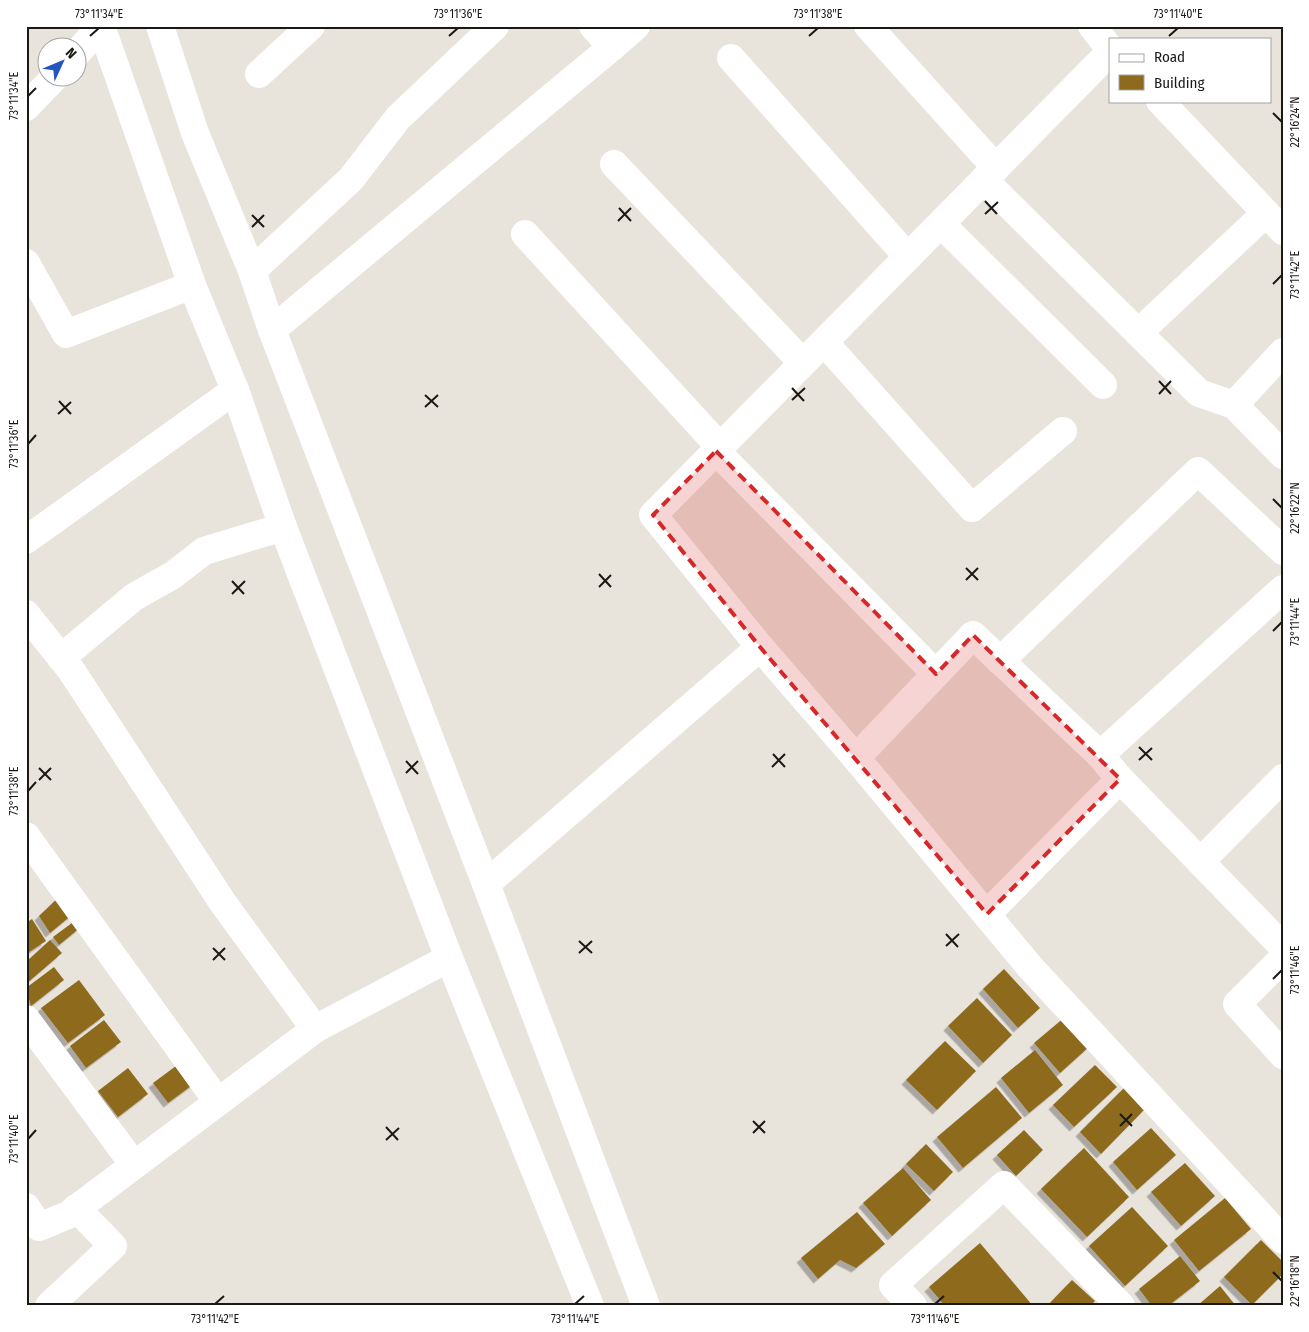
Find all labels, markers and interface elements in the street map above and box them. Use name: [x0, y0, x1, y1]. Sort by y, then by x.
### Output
text: 73°11'34"E: [75, 7, 123, 21]
text: 73°11'36"E: [434, 7, 483, 21]
text: 73°11'38"E: [794, 7, 843, 21]
text: 73°11'40"E: [1153, 7, 1203, 21]
north arrow: [38, 38, 88, 88]
legend: [1109, 38, 1272, 102]
text: N: [62, 44, 80, 62]
text: Road: [1154, 48, 1185, 66]
text: 73°11'34"E: [7, 72, 21, 120]
text: Building: [1154, 74, 1205, 92]
text: 22°16'24"N: [1288, 96, 1302, 148]
text: 73°11'42"E: [1288, 251, 1302, 299]
text: 73°11'36"E: [7, 419, 21, 468]
text: 22°16'22"N: [1288, 482, 1302, 534]
text: 73°11'44"E: [1288, 598, 1302, 646]
text: 73°11'38"E: [7, 766, 21, 815]
text: 73°11'46"E: [1288, 945, 1302, 994]
text: 73°11'40"E: [7, 1114, 21, 1164]
text: 22°16'18"N: [1288, 1255, 1302, 1307]
text: 73°11'42"E: [191, 1312, 239, 1326]
text: 73°11'44"E: [551, 1312, 599, 1326]
text: 73°11'46"E: [911, 1312, 960, 1326]

